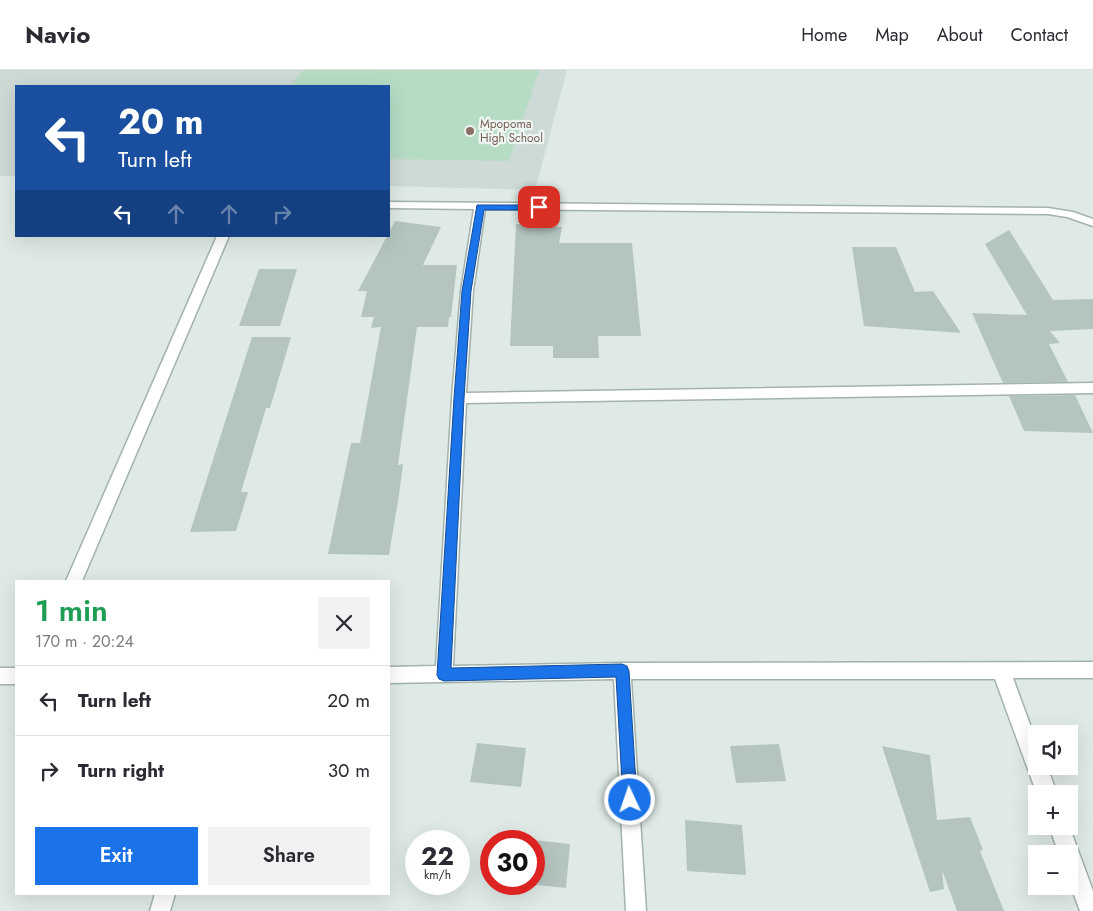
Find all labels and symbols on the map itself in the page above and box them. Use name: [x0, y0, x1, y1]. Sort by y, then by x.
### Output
place label: Mpopoma High School: [480, 115, 543, 147]
marker: Mpopoma High School: [464, 125, 476, 137]
pin: [518, 186, 560, 228]
position arrow: [603, 773, 655, 825]
speed limit sign: 30: [480, 830, 545, 895]

